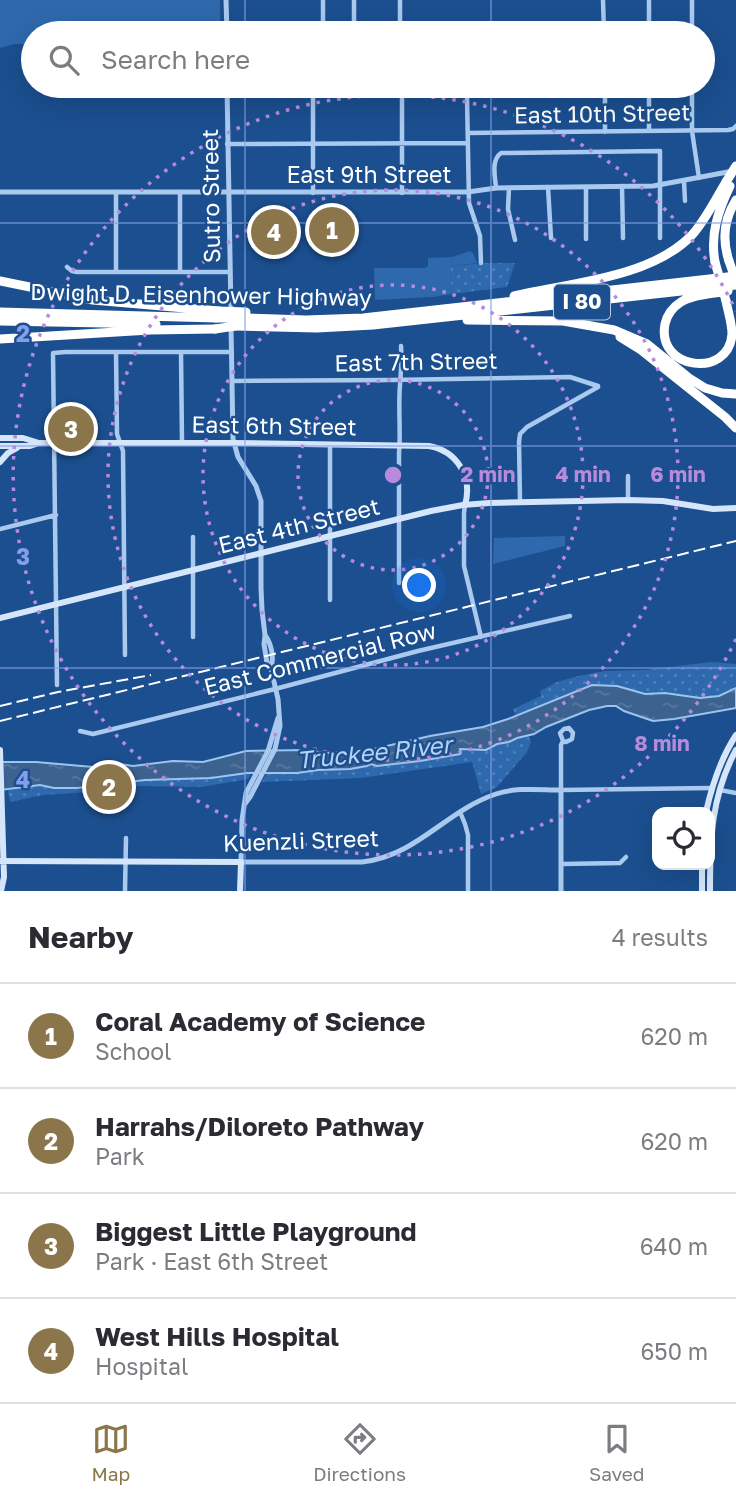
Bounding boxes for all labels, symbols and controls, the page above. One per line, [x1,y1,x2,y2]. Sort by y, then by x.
search box [21,21,715,98]
icon: search [45,41,83,79]
text: Search here [101,44,250,75]
street label: East 10th Street [513,97,690,129]
street label: Sutro Street [195,129,225,263]
street label: East 9th Street [286,160,452,188]
pin: 1 [309,204,355,256]
pin: 4 [251,206,297,258]
street label: Dwight D. Eisenhower Highway [30,277,372,311]
road number: I 80 [554,284,610,320]
text: 2 [16,319,30,347]
street label: East 7th Street [334,346,498,376]
pin: 3 [48,403,94,455]
street label: East 6th Street [191,410,357,440]
text: 2 min [461,461,515,487]
text: 4 min [555,461,611,487]
text: 6 min [650,461,706,487]
centre of rings [381,463,405,487]
street label: East 4th Street [215,491,382,559]
text: 3 [16,542,30,570]
your location [402,568,436,602]
street label: East Commercial Row [201,616,439,700]
water label: Truckee River [295,729,456,774]
text: 8 min [634,730,690,756]
pin: 2 [86,761,132,813]
text: 4 [16,765,30,793]
map controls [652,807,715,870]
button: locate [652,807,715,870]
street label: Kuenzli Street [223,823,379,857]
text: Nearby [28,919,133,955]
text: 4 results [612,923,708,951]
text: Coral Academy of Science [95,1006,425,1037]
text: 1 [45,1022,57,1050]
text: 620 m [640,1022,708,1050]
text: School [95,1037,171,1065]
text: Harrahs/Diloreto Pathway [95,1111,424,1142]
text: 2 [44,1127,58,1155]
text: 620 m [640,1127,708,1155]
text: Park [95,1142,145,1170]
text: Biggest Little Playground [95,1216,416,1247]
text: 3 [44,1232,58,1260]
text: 640 m [640,1232,708,1260]
text: Park · East 6th Street [95,1247,328,1275]
text: West Hills Hospital [95,1321,339,1352]
text: 4 [44,1337,58,1365]
text: 650 m [640,1337,708,1365]
text: Hospital [95,1352,188,1380]
tab: Map [91,1420,130,1485]
tab: Directions [313,1420,406,1485]
tab: Saved [589,1420,645,1485]

